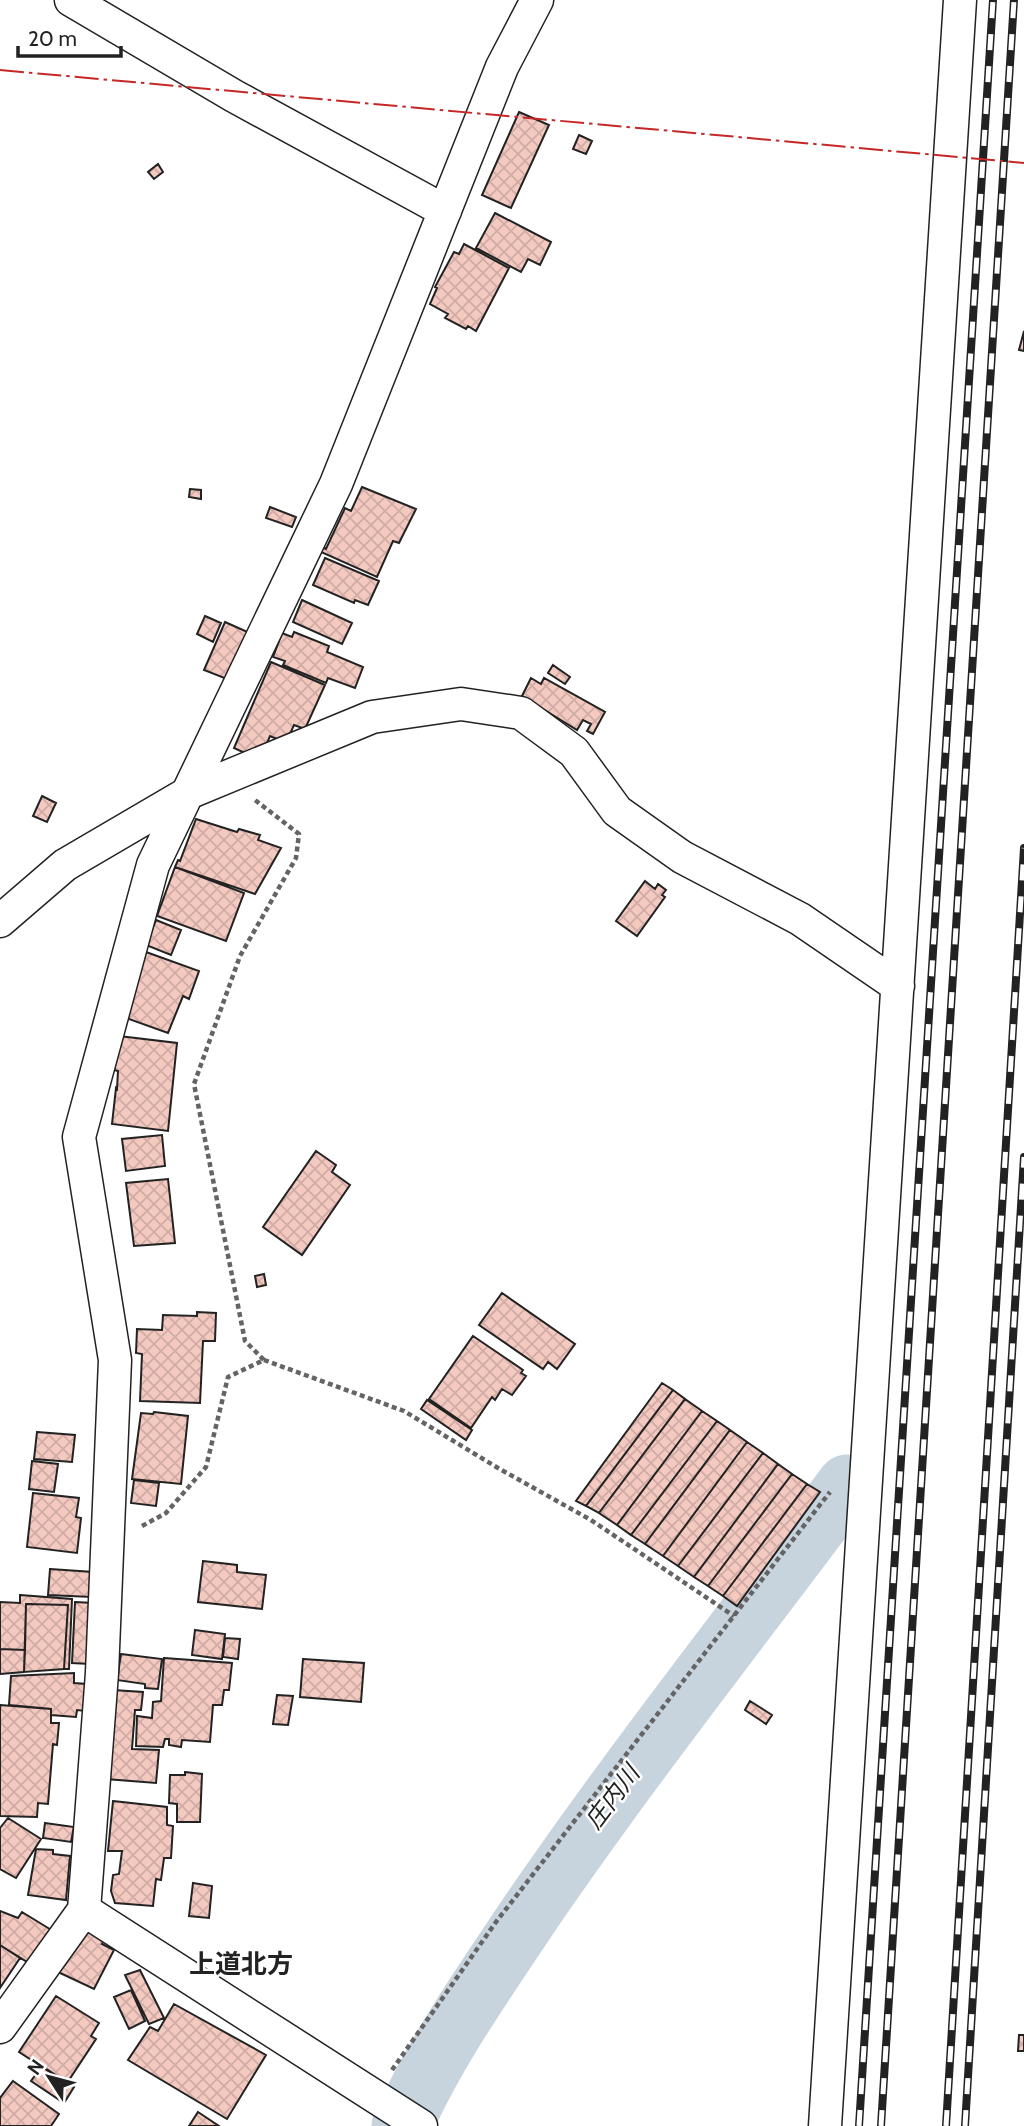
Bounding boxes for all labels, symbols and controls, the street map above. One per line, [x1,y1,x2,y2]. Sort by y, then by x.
scale bar [18,14,121,58]
text: 20 m [28,26,77,51]
water label: 庄内川 [579,1757,647,1834]
district label: 上道北方 [189,1948,293,1980]
north arrow [14,2042,84,2112]
text: N [22,2055,49,2079]

